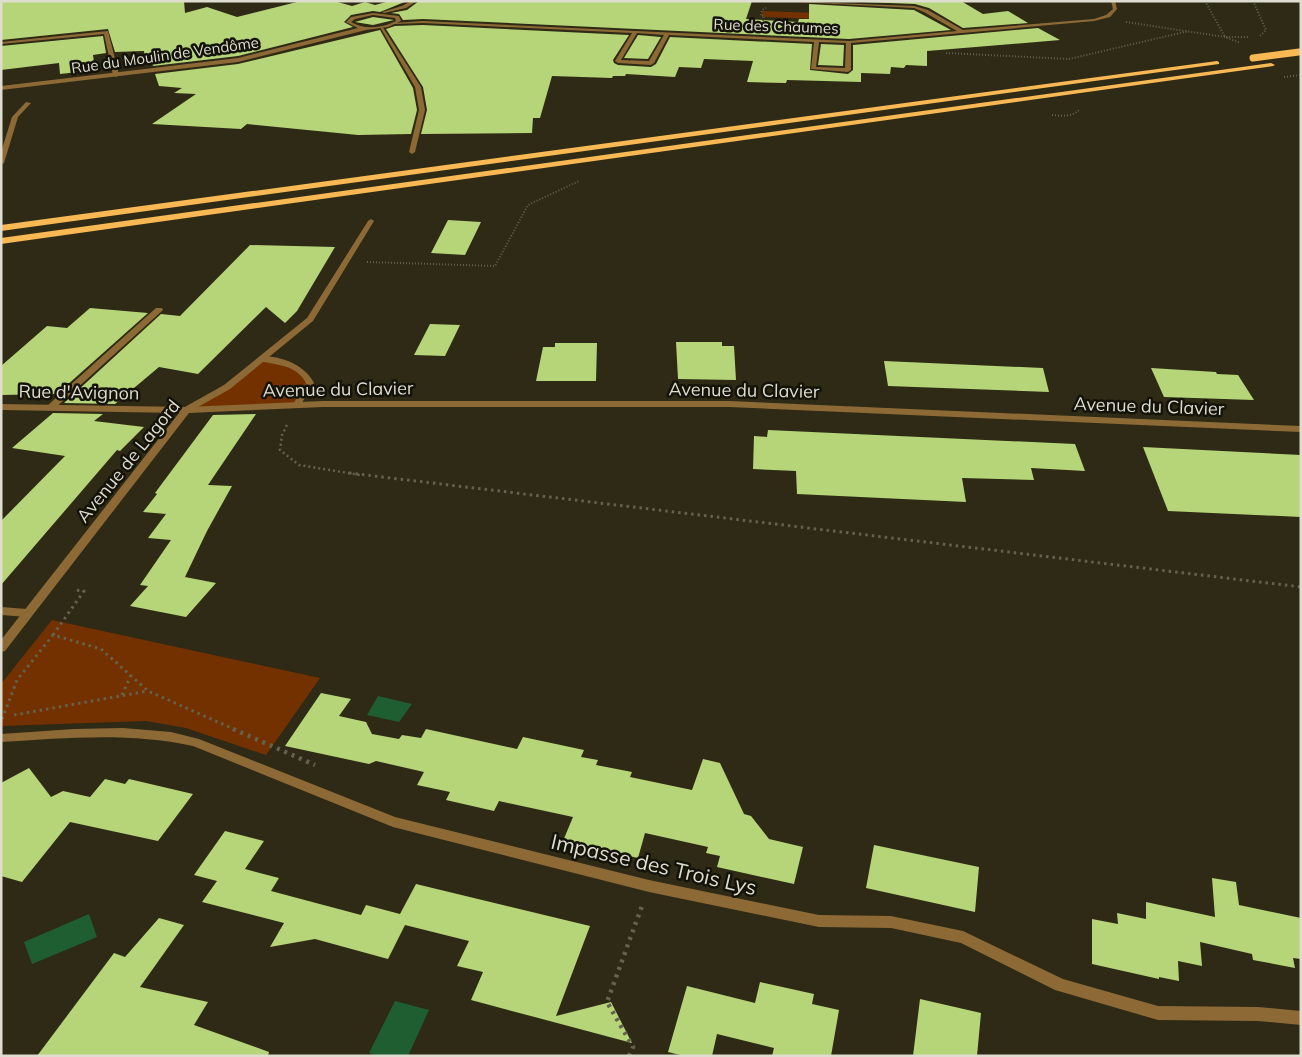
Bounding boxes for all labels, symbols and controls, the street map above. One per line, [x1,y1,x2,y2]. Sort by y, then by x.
street label: Rue des Chaumes [713,14,839,38]
street label: Rue du Moulin de Vendôme [70,32,260,78]
street label: Avenue du Clavier [262,376,414,402]
street label: Avenue du Clavier [668,377,820,403]
street label: Rue d'Avignon [18,379,140,405]
street label: Avenue du Clavier [1073,392,1225,420]
street label: Avenue de Lagord [71,395,185,527]
street label: Impasse des Trois Lys [549,828,759,900]

